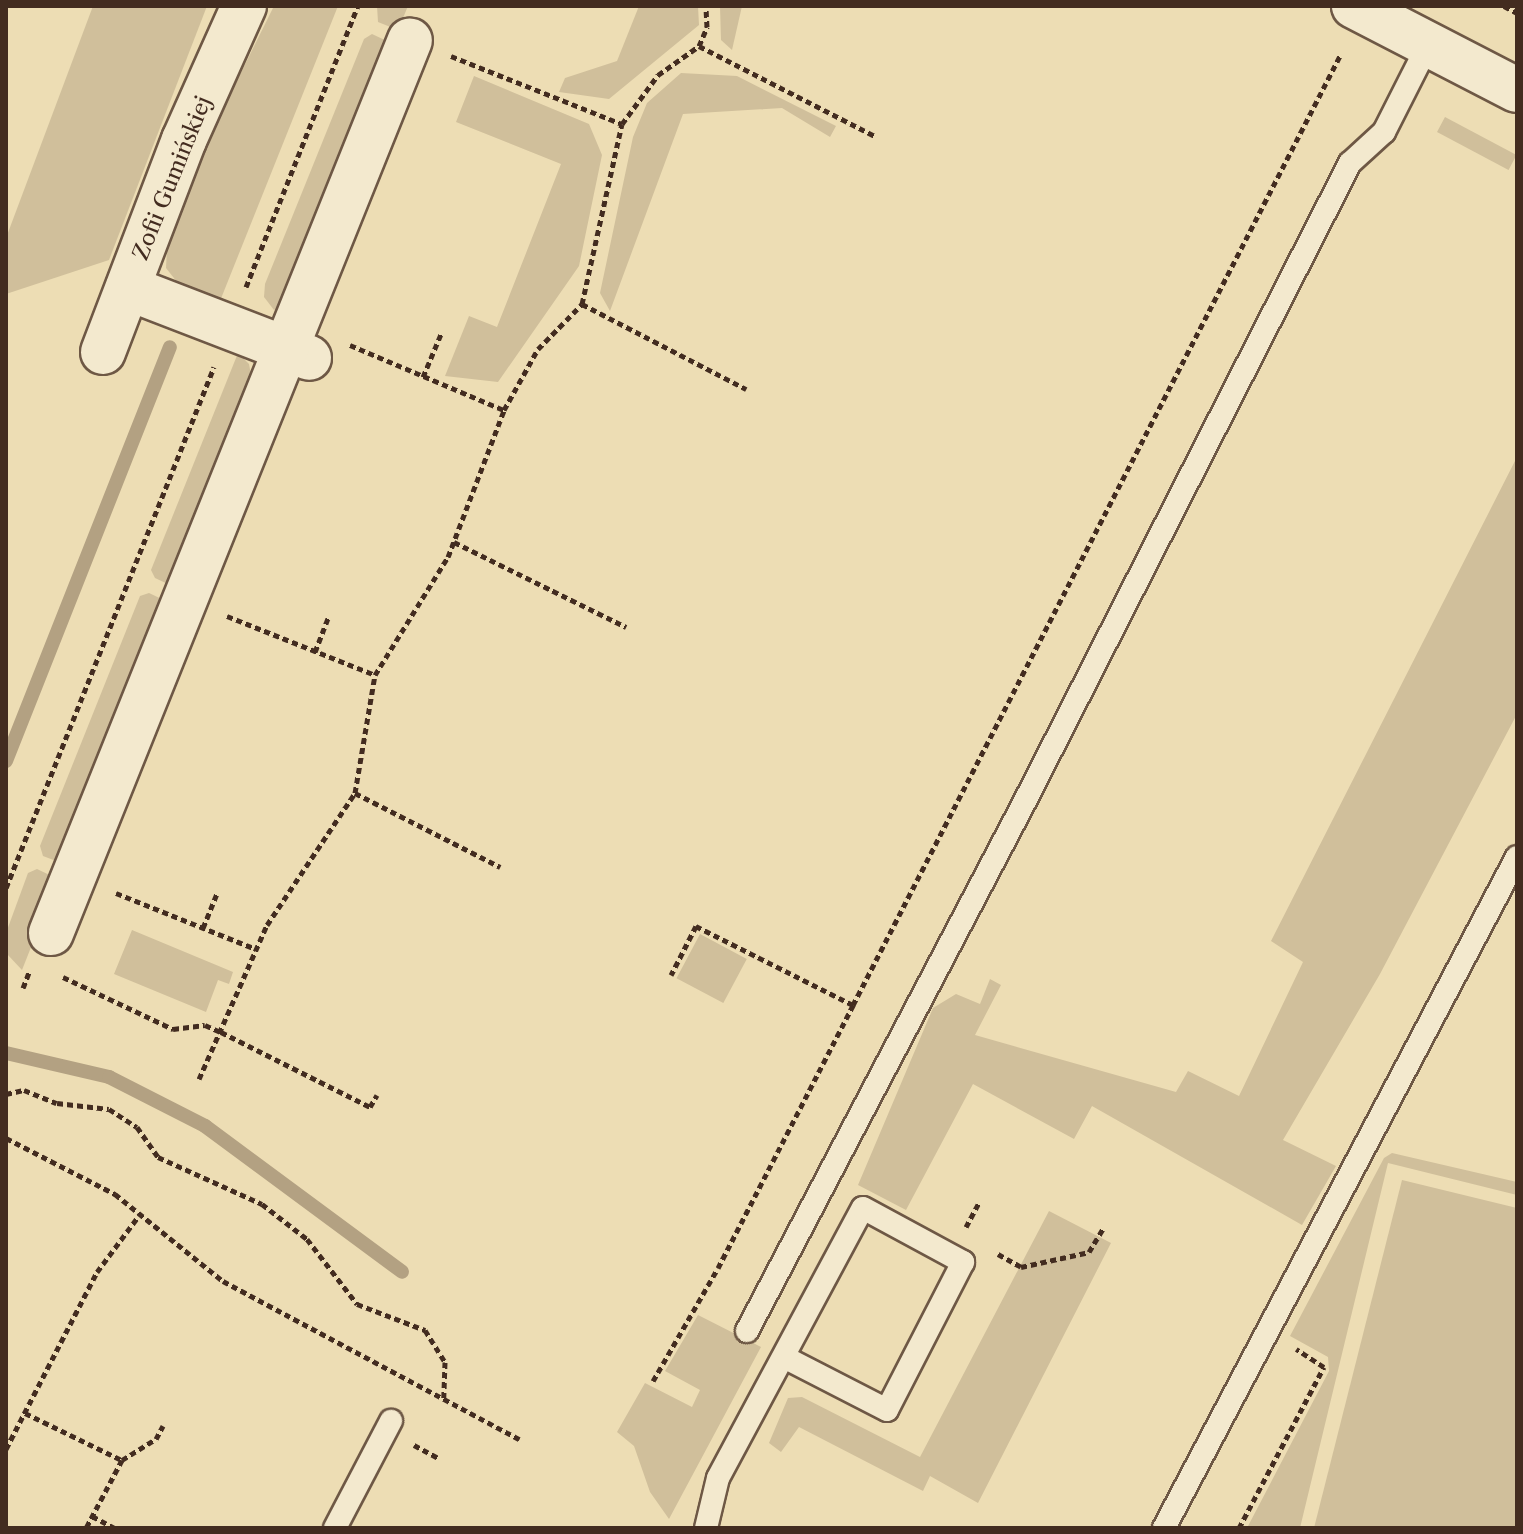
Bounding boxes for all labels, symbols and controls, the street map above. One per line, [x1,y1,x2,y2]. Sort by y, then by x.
street label: Zofii Gumińskiej [127,92,217,264]

